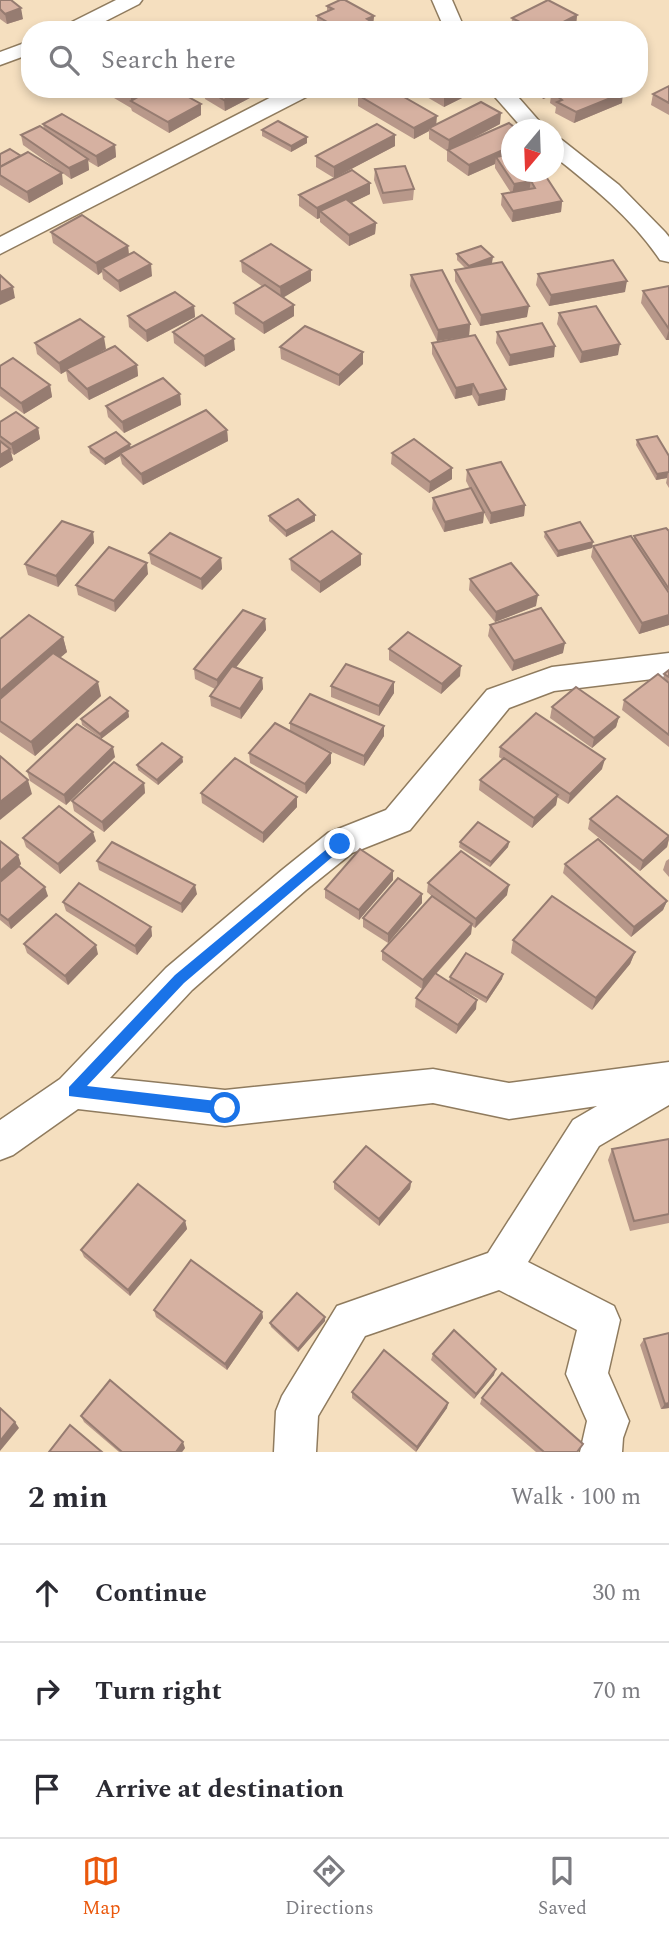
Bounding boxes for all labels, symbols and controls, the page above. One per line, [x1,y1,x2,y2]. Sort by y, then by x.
search box [21,21,648,98]
text: Search here [101,40,236,80]
icon: search [45,41,83,79]
north arrow [501,119,564,182]
route end [324,828,355,859]
route start [209,1092,240,1123]
text: 2 min [28,1475,108,1521]
text: Walk · 100 m [511,1480,641,1515]
text: Continue [95,1573,207,1613]
icon: ahead [28,1574,66,1612]
text: 30 m [592,1576,641,1611]
text: Turn right [95,1671,222,1711]
icon: right [28,1672,66,1710]
text: 70 m [592,1674,641,1709]
text: Arrive at destination [95,1769,344,1809]
icon: arrive [28,1770,66,1808]
tab: Map [82,1852,121,1923]
tab: Directions [285,1852,374,1923]
tab: Saved [538,1852,587,1923]

